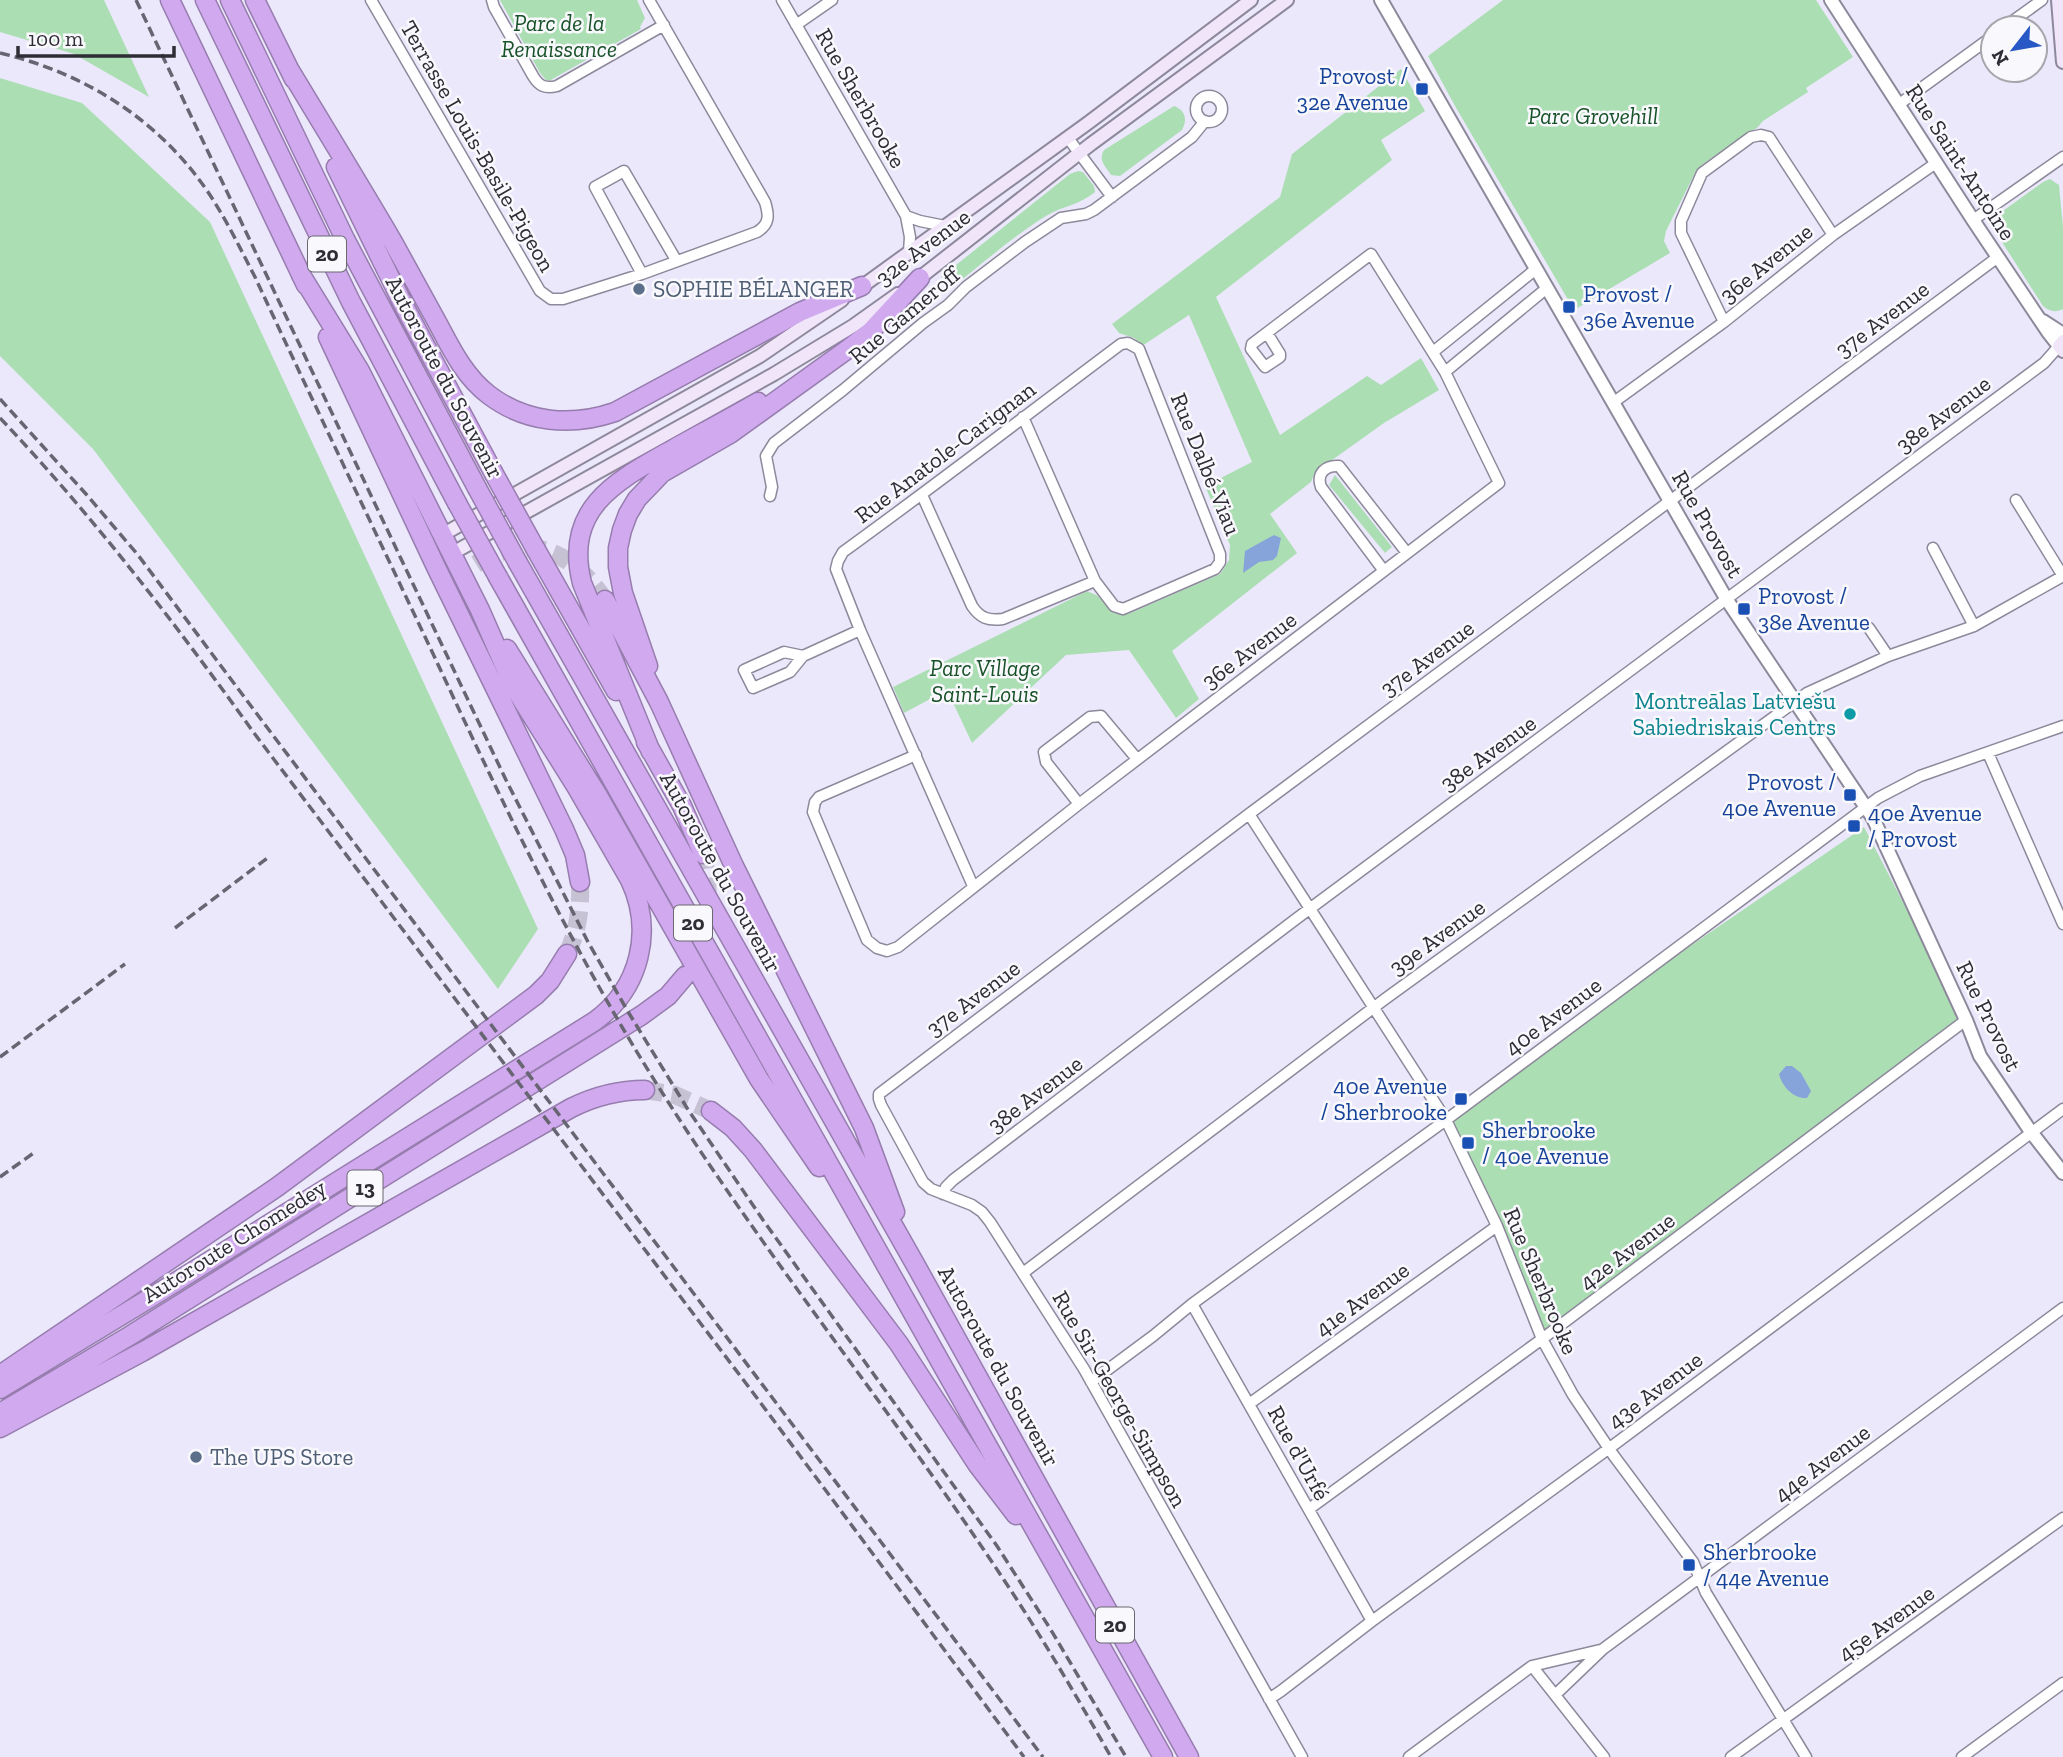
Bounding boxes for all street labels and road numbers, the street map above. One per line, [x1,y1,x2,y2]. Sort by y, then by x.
street label: Terrasse Louis-Basile-Pigeon [395,15,561,277]
street label: Rue Sherbrooke [810,23,912,173]
street label: Rue Saint-Antoine [1900,79,2022,245]
street label: 32e Avenue [870,202,976,292]
street label: 36e Avenue [1714,217,1818,309]
road number: 20 [308,236,346,272]
street label: Rue Gameroff [843,259,967,370]
street label: Autoroute du Souvenir [380,271,510,483]
street label: 37e Avenue [1830,275,1934,363]
street label: 38e Avenue [1890,369,1996,459]
street label: Rue Anatole-Carignan [849,375,1041,529]
street label: Rue Dalbé-Viau [1165,389,1247,539]
street label: Rue Provost [1666,465,1750,583]
street label: 36e Avenue [1196,605,1302,695]
street label: 37e Avenue [1375,614,1479,702]
street label: 38e Avenue [1435,709,1541,797]
street label: Autoroute du Souvenir [654,767,788,977]
street label: 39e Avenue [1384,893,1490,981]
road number: 20 [674,906,712,940]
street label: 37e Avenue [921,954,1025,1042]
street label: Rue Provost [1950,956,2028,1076]
street label: 40e Avenue [1499,971,1607,1061]
street label: 38e Avenue [982,1049,1088,1139]
road number: 13 [348,1170,382,1206]
street label: Autoroute Chomedey [137,1173,331,1309]
street label: Rue Sherbrooke [1498,1203,1584,1359]
street label: 42e Avenue [1574,1206,1680,1296]
street label: 41e Avenue [1309,1256,1415,1342]
street label: Autoroute du Souvenir [932,1261,1066,1471]
street label: Rue Sir-George-Simpson [1047,1286,1193,1512]
street label: 43e Avenue [1602,1345,1708,1435]
street label: Rue d'Urfé [1262,1401,1336,1505]
street label: 44e Avenue [1768,1418,1876,1508]
street label: 45e Avenue [1832,1579,1940,1667]
road number: 20 [1096,1608,1134,1642]

